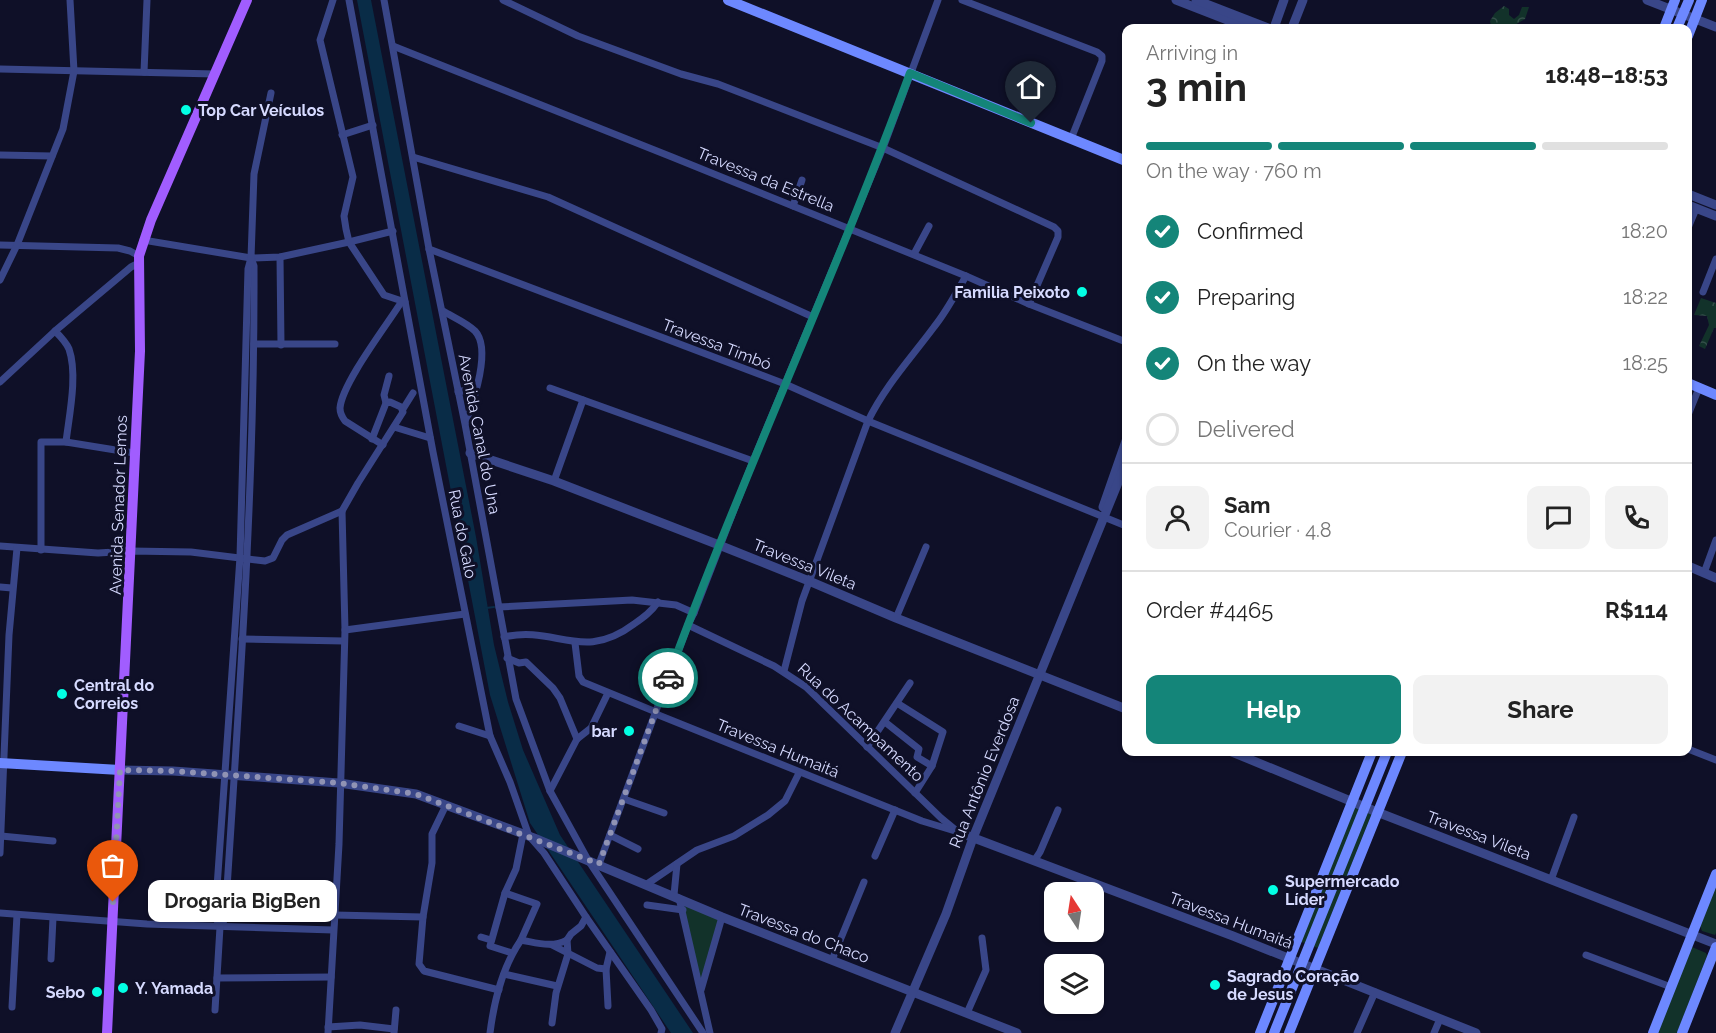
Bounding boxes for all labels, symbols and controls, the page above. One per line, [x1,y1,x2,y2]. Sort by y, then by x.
text: Arriving in [1146,41,1238,65]
pin [1005,61,1056,123]
text: 18:48–18:53 [1545,62,1668,88]
text: 3 min [1146,64,1247,110]
icon: home [1014,70,1047,103]
place label: Top Car Veículos [198,101,324,120]
marker: Top Car Veículos [179,103,193,117]
street label: Travessa da Estrella [695,143,837,216]
text: On the way · 760 m [1146,159,1322,183]
icon: check [1146,215,1179,248]
text: Confirmed [1197,218,1304,244]
text: 18:20 [1621,219,1668,243]
icon: check [1146,281,1179,314]
place label: Familia Peixoto [954,283,1070,302]
text: Preparing [1197,284,1295,310]
marker: Familia Peixoto [1075,285,1089,299]
text: 18:22 [1623,285,1668,309]
street label: Travessa Timbó [660,315,774,374]
icon: check [1146,347,1179,380]
text: On the way [1197,350,1311,376]
text: 18:25 [1623,351,1668,375]
street label: Avenida Canal do Una [455,352,504,516]
street label: Avenida Senador Lemos [106,415,131,595]
text: Delivered [1197,416,1295,442]
button: person [1146,486,1209,549]
button: chat [1527,486,1590,549]
button: phone [1605,486,1668,549]
street label: Rua do Galo [445,488,480,580]
text: Sam [1224,492,1271,518]
text: Courier · 4.8 [1224,518,1332,542]
street label: Travessa Vileta [750,535,859,594]
text: Order #4465 [1146,597,1273,623]
text: R$114 [1605,597,1668,623]
courier [638,648,698,708]
street label: Rua do Acampamento [794,659,928,786]
icon: car [652,662,685,695]
button: Help [1146,675,1401,744]
button: Share [1413,675,1668,744]
place label: Central do Correios [74,676,154,713]
marker: Central do Correios [55,687,69,701]
street label: Rua Antônio Everdosa [945,694,1024,851]
street label: Travessa Humaitá [714,715,842,782]
place label: bar [591,722,617,741]
marker: bar [622,724,636,738]
street label: Travessa Vileta [1424,807,1533,864]
pin [87,840,138,902]
icon: bag [96,849,129,882]
place label: Supermercado Líder [1285,872,1400,909]
callout: Drogaria BigBen [149,881,338,923]
north arrow [1044,882,1104,942]
map controls [1044,882,1104,1014]
marker: Supermercado Líder [1266,883,1280,897]
street label: Travessa Humaitá [1166,888,1295,953]
text: Drogaria BigBen [164,889,321,913]
street label: Travessa do Chaco [736,900,872,967]
button: layers [1044,954,1104,1014]
place label: Sagrado Coração de Jesus [1227,967,1359,1004]
marker: Sagrado Coração de Jesus [1208,978,1222,992]
place label: Y. Yamada [135,979,213,998]
marker: Y. Yamada [116,981,130,995]
place label: Sebo [46,983,85,1002]
marker: Sebo [90,985,104,999]

